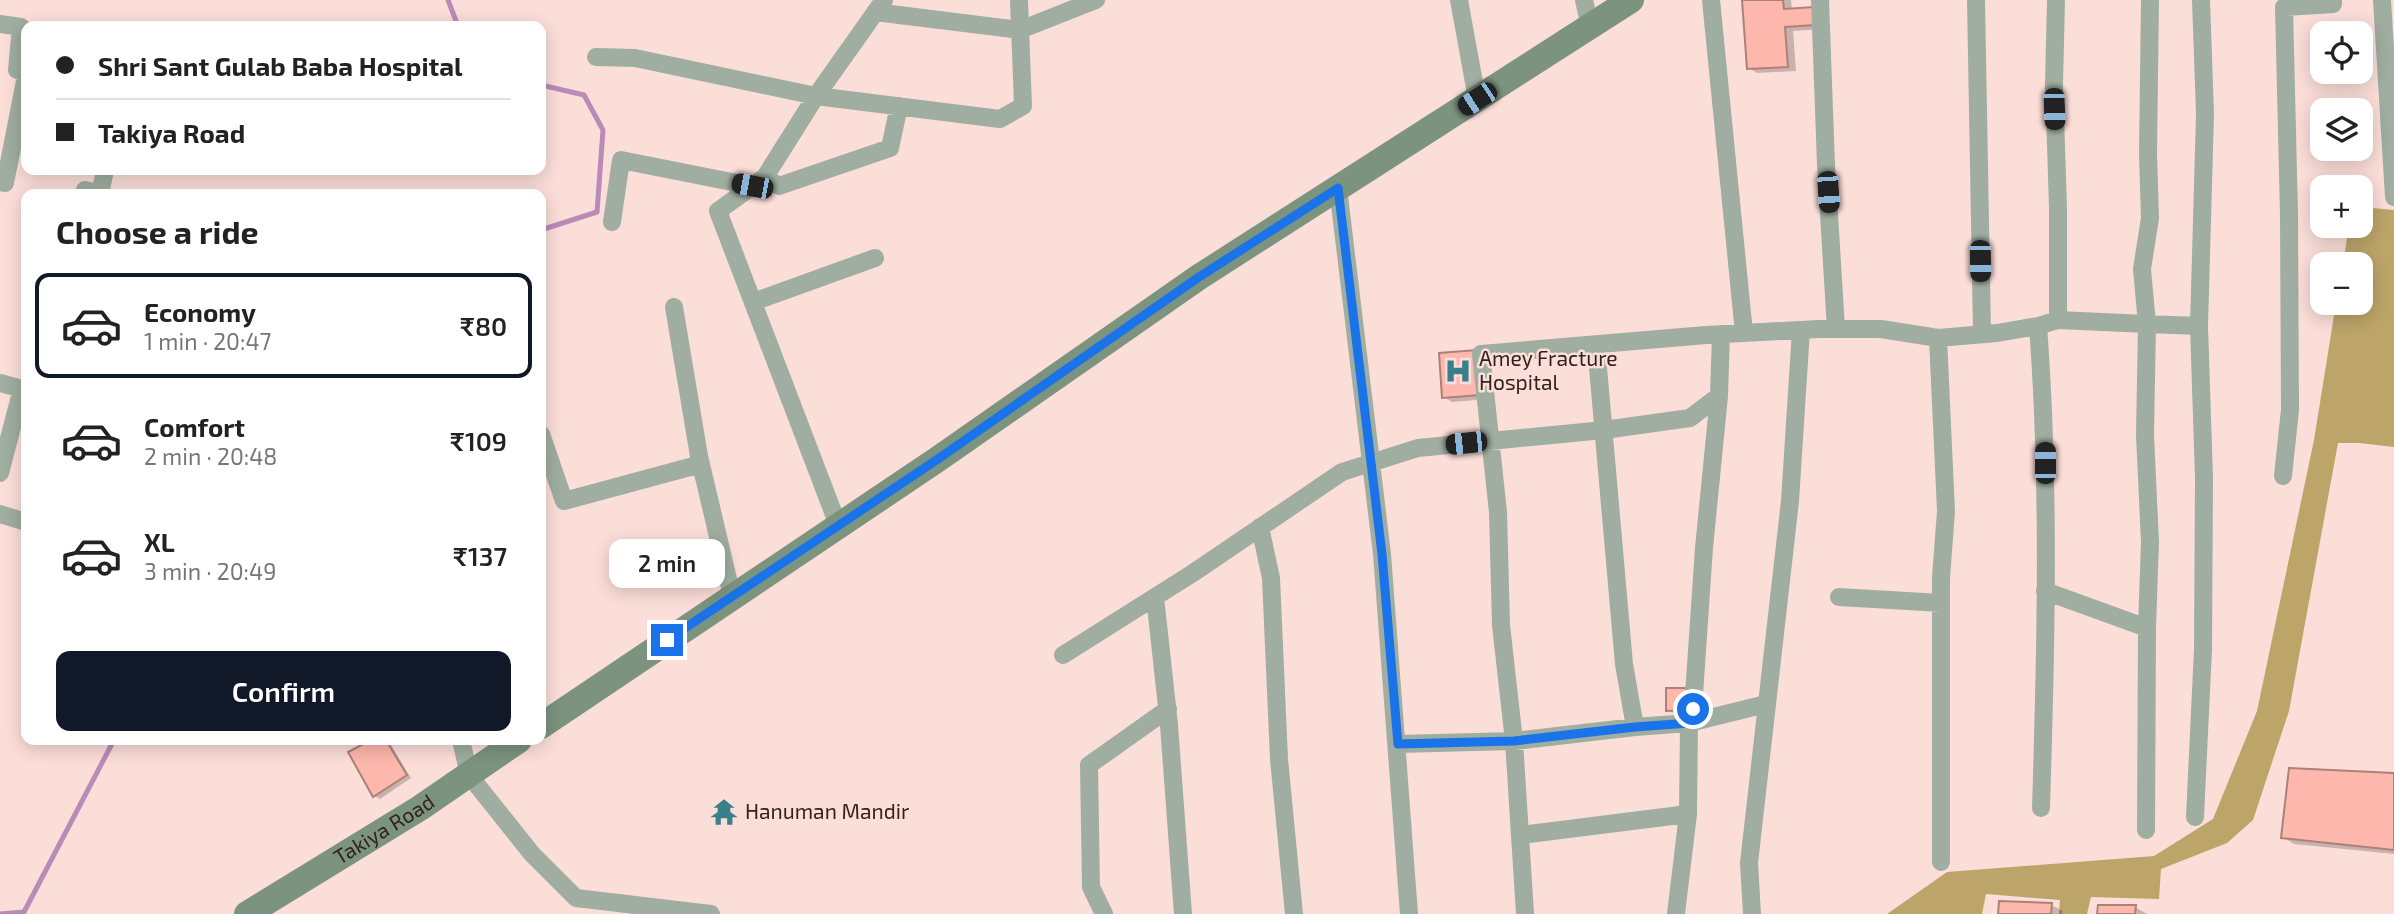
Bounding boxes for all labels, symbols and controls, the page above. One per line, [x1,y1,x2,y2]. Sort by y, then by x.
map controls [2310,21,2373,315]
button: locate [2310,21,2373,84]
text: Shri Sant Gulab Baba Hospital [98,50,463,81]
car [1454,79,1501,119]
car [2043,88,2066,130]
button: layers [2310,98,2373,161]
text: Takiya Road [98,117,245,148]
car [1817,170,1840,214]
car [730,172,775,200]
button: + [2310,175,2373,238]
text: Choose a ride [56,212,259,250]
car [1970,240,1991,282]
button: − [2310,252,2373,315]
icon: car [60,294,123,357]
text: Economy [144,296,256,327]
text: ₹80 [460,310,507,341]
text: 1 min · 20:47 [144,327,271,355]
place label: Amey Fracture Hospital [1479,345,1618,394]
hospital icon: Amey Fracture Hospital [1443,356,1473,386]
icon: car [60,409,123,472]
text: Comfort [144,411,245,442]
text: ₹109 [450,425,507,456]
car [1445,430,1488,456]
text: 2 min · 20:48 [144,442,277,470]
car [2035,442,2056,484]
icon: car [60,524,123,587]
text: XL [144,526,175,557]
callout: 2 min [609,538,725,588]
text: ₹137 [453,540,507,571]
text: 2 min [638,549,696,577]
text: 3 min · 20:49 [144,557,276,585]
route end [651,624,683,656]
button: Confirm [56,651,511,731]
route start [1677,693,1709,725]
street label: Takiya Road [329,788,438,869]
temple icon: Hanuman Mandir [709,797,739,827]
place label: Hanuman Mandir [745,798,910,823]

